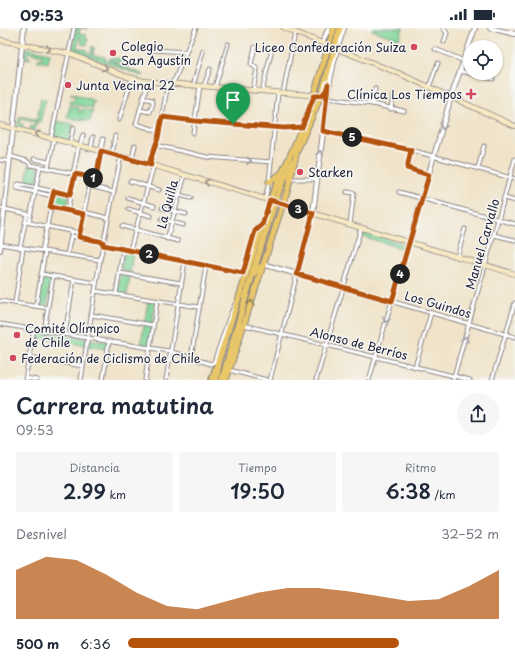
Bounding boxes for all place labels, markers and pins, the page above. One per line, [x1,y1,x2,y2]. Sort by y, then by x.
place label: Colegio San Agustín [121,37,191,69]
place label: Liceo Confederación Suiza [255,38,406,56]
marker: Liceo Confederación Suiza [409,42,419,52]
marker: Colegio San Agustín [108,48,118,58]
place label: Junta Vecinal 22 [76,76,175,94]
marker: Junta Vecinal 22 [63,80,73,90]
pin [216,83,250,124]
place label: Clínica Los Tiempos [347,85,463,103]
marker: Clínica Los Tiempos [465,88,477,100]
pin: 5 [342,127,362,147]
place label: Starken [308,163,353,181]
marker: Starken [295,167,305,177]
pin: 1 [83,168,103,188]
pin: 3 [288,199,308,219]
pin: 2 [139,244,159,264]
pin: 4 [390,264,410,284]
place label: Comité Olímpico de Chile [25,319,120,351]
marker: Comité Olímpico de Chile [12,330,22,340]
place label: Federación de Ciclismo de Chile [21,349,201,367]
marker: Federación de Ciclismo de Chile [8,353,18,363]

